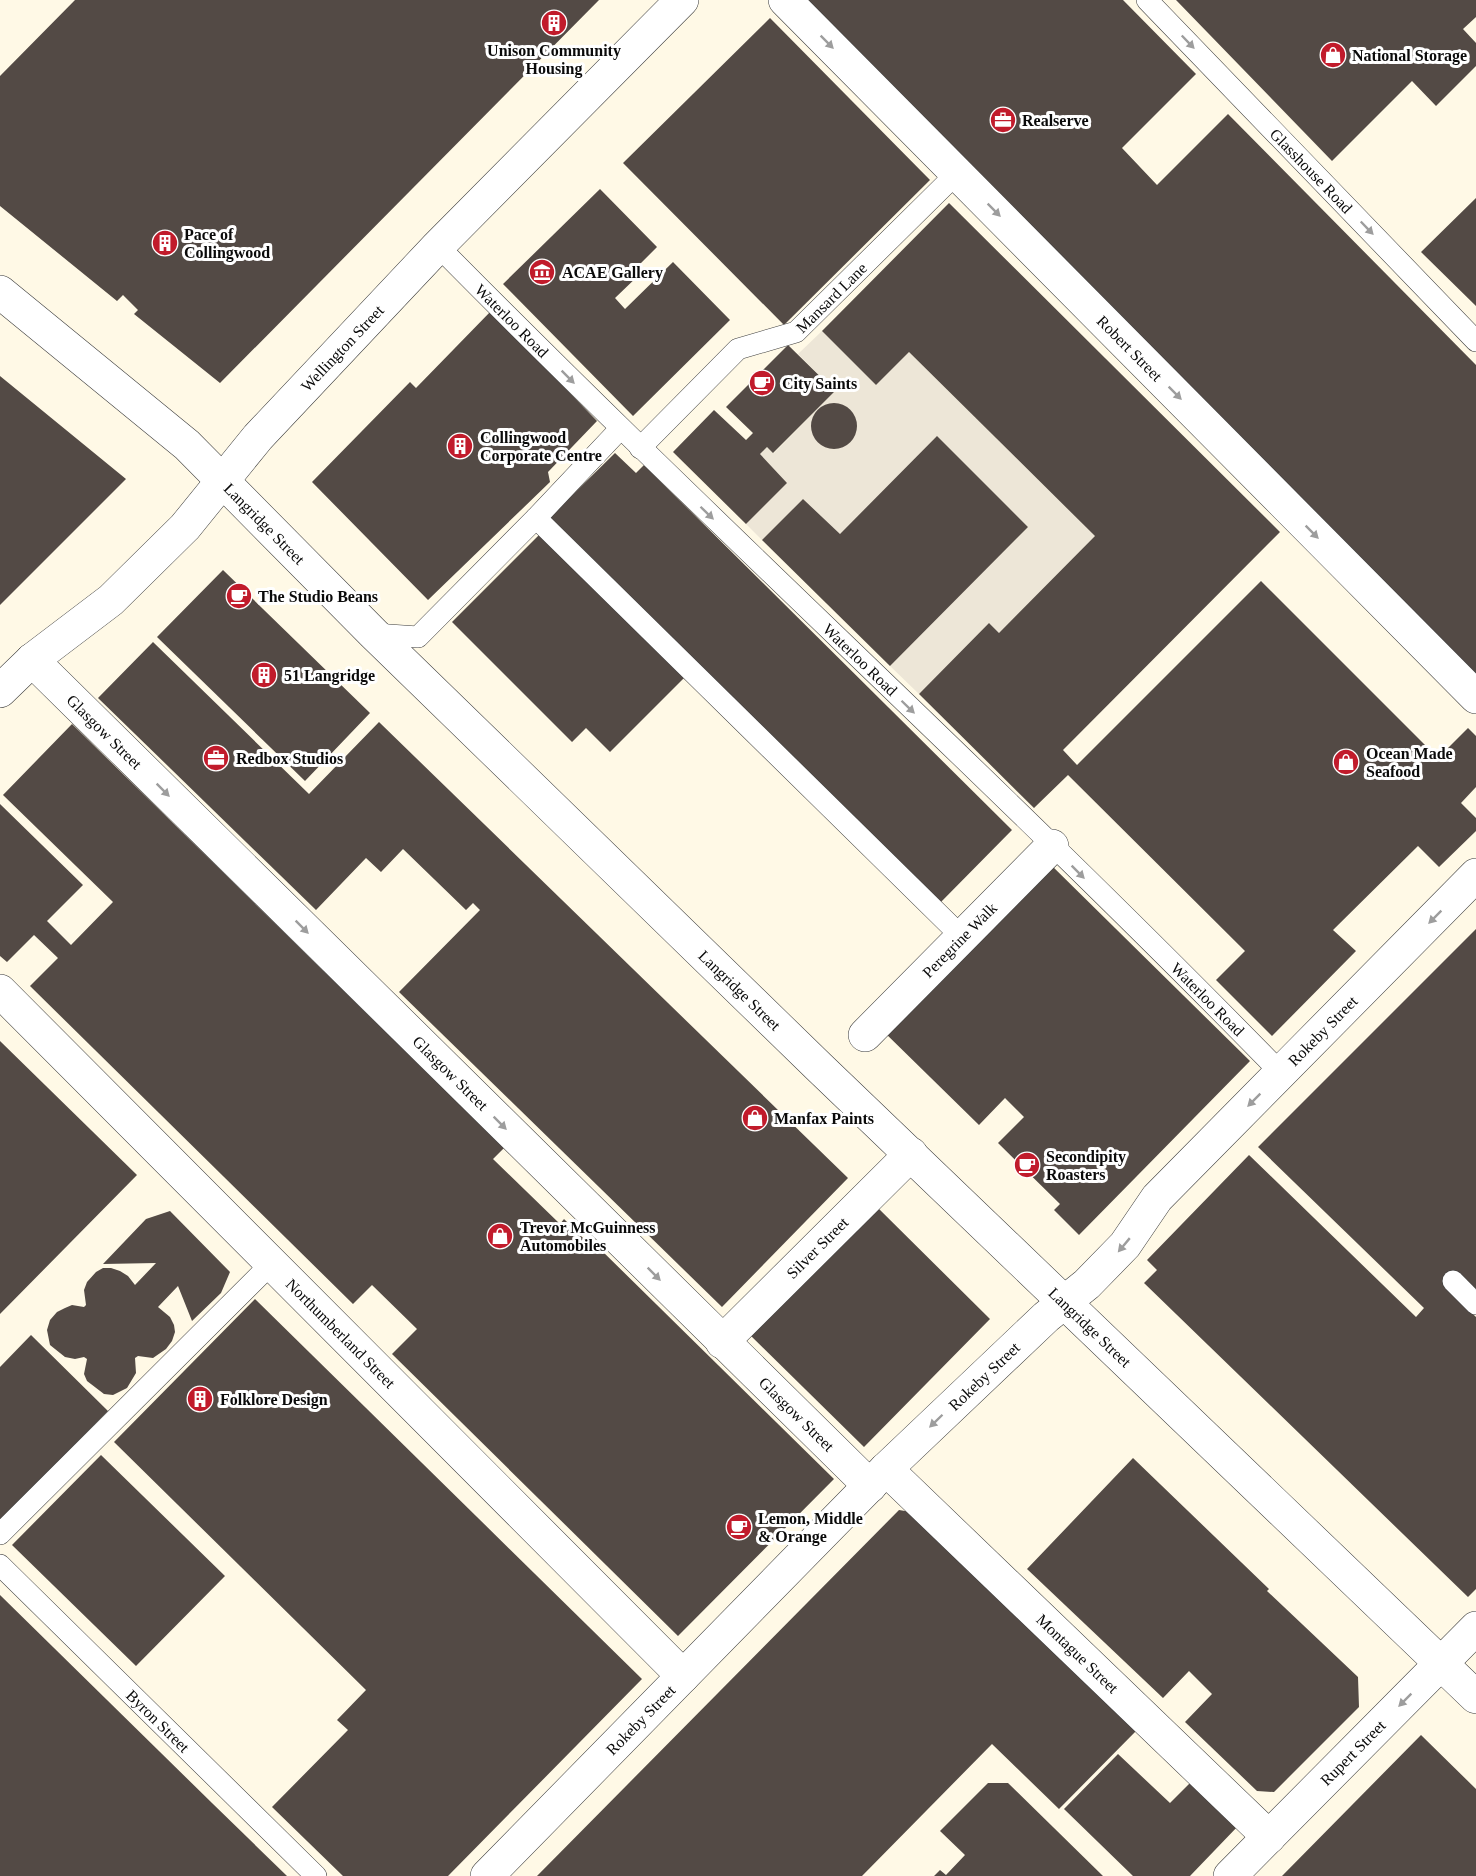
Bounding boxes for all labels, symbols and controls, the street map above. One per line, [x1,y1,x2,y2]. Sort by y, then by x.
building icon: Unison Community Housing [539,8,569,38]
one-way arrow [819,34,833,48]
one-way arrow [1180,35,1194,49]
shop icon: National Storage [1318,40,1348,70]
place label: Unison Community Housing [487,42,621,78]
place label: National Storage [1352,47,1467,65]
office icon: Realserve [988,105,1018,135]
place label: Realserve [1022,112,1089,129]
street label: Glasshouse Road [1267,125,1356,216]
one-way arrow [986,202,1000,216]
one-way arrow [1359,221,1373,235]
place label: Pace of Collingwood [184,226,270,262]
building icon: Pace of Collingwood [150,228,180,258]
museum icon: ACAE Gallery [527,257,557,287]
street label: Mansard Lane [792,259,870,336]
place label: ACAE Gallery [562,264,663,282]
street label: Waterloo Road [472,280,552,360]
street label: Wellington Street [297,301,387,395]
street label: Robert Street [1094,312,1166,385]
cafe icon: City Saints [747,368,777,398]
one-way arrow [560,369,574,383]
place label: City Saints [782,375,857,393]
one-way arrow [1168,386,1182,400]
place label: Collingwood Corporate Centre [480,429,602,465]
building icon: Collingwood Corporate Centre [445,431,475,461]
street label: Langridge Street [221,479,309,568]
one-way arrow [699,506,714,519]
one-way arrow [1305,524,1319,538]
cafe icon: The Studio Beans [224,581,254,611]
place label: The Studio Beans [258,588,378,605]
street label: Waterloo Road [820,620,901,699]
building icon: 51 Langridge [249,660,279,690]
place label: 51 Langridge [284,667,375,685]
street label: Glasgow Street [64,691,146,773]
one-way arrow [901,699,915,713]
office icon: Redbox Studios [201,743,231,773]
place label: Ocean Made Seafood [1366,745,1453,780]
shop icon: Ocean Made Seafood [1331,747,1361,777]
place label: Redbox Studios [236,750,343,767]
one-way arrow [155,783,170,797]
one-way arrow [1071,864,1085,878]
street label: Peregrine Walk [919,899,1000,981]
one-way arrow [1428,909,1442,924]
one-way arrow [294,919,308,933]
street label: Langridge Street [696,947,785,1034]
street label: Waterloo Road [1168,959,1248,1039]
street label: Rokeby Street [1284,992,1361,1069]
street label: Glasgow Street [410,1032,492,1114]
one-way arrow [1247,1093,1261,1107]
shop icon: Manfax Paints [740,1103,770,1133]
place label: Manfax Paints [774,1110,874,1127]
one-way arrow [493,1115,507,1129]
place label: Secondipity Roasters [1046,1148,1126,1183]
cafe icon: Secondipity Roasters [1012,1150,1042,1180]
street label: Silver Street [783,1213,852,1282]
place label: Trevor McGuinness Automobiles [520,1219,656,1254]
shop icon: Trevor McGuinness Automobiles [485,1221,515,1251]
one-way arrow [1118,1237,1131,1252]
one-way arrow [647,1267,661,1281]
street label: Northumberland Street [283,1275,399,1392]
street label: Langridge Street [1046,1284,1135,1371]
street label: Rokeby Street [945,1338,1023,1414]
street label: Glasgow Street [756,1373,838,1455]
building icon: Folklore Design [185,1384,215,1414]
place label: Folklore Design [220,1391,328,1409]
one-way arrow [929,1414,944,1428]
place label: Lemon, Middle & Orange [758,1510,863,1546]
cafe icon: Lemon, Middle & Orange [724,1512,754,1542]
street label: Montague Street [1034,1610,1122,1697]
street label: Rokeby Street [602,1681,679,1758]
street label: Byron Street [123,1686,194,1756]
one-way arrow [1399,1692,1413,1706]
street label: Rupert Street [1317,1716,1389,1789]

